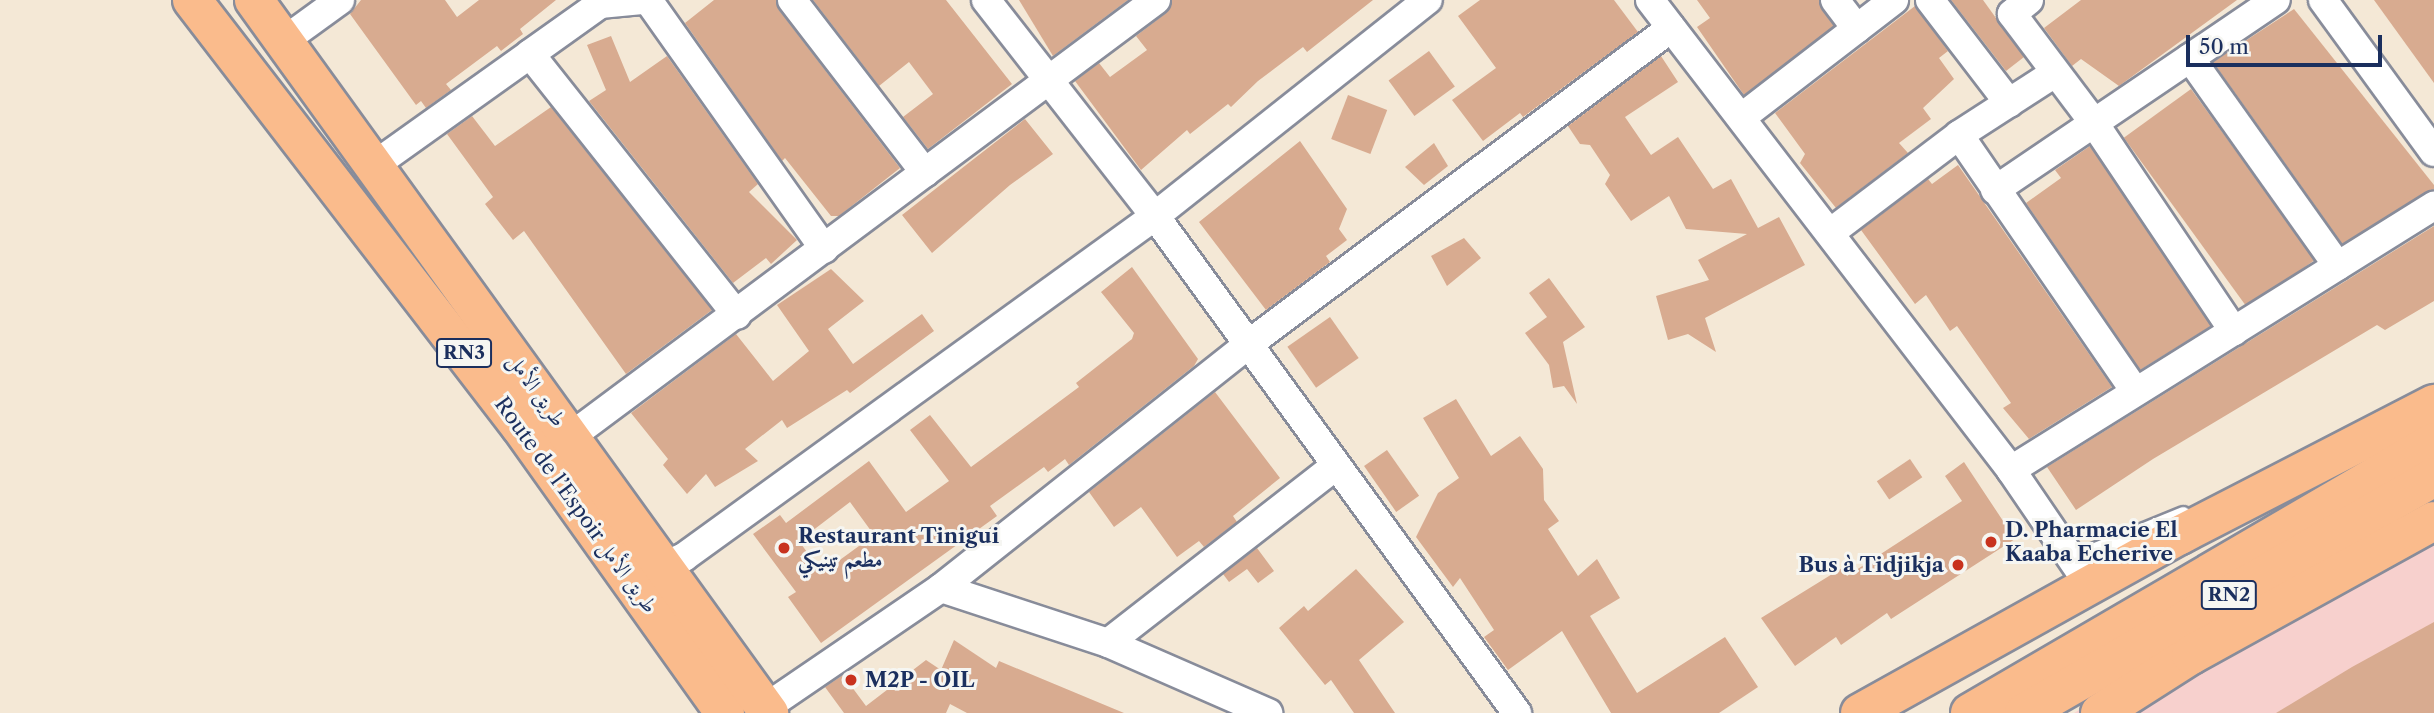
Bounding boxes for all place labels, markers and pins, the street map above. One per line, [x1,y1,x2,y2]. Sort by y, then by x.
place label: D. Pharmacie El Kaaba Echerive [2005,517,2178,567]
place label: Restaurant Tinigui مطعم تينيكي [798,523,1000,573]
marker: D. Pharmacie El Kaaba Echerive [1983,534,1999,550]
marker: Restaurant Tinigui مطعم تينيكي [776,540,792,556]
place label: Bus à Tidjikja [1798,552,1944,578]
marker: Bus à Tidjikja [1950,557,1966,573]
place label: M2P - OIL [865,667,975,693]
marker: M2P - OIL [843,672,859,688]

